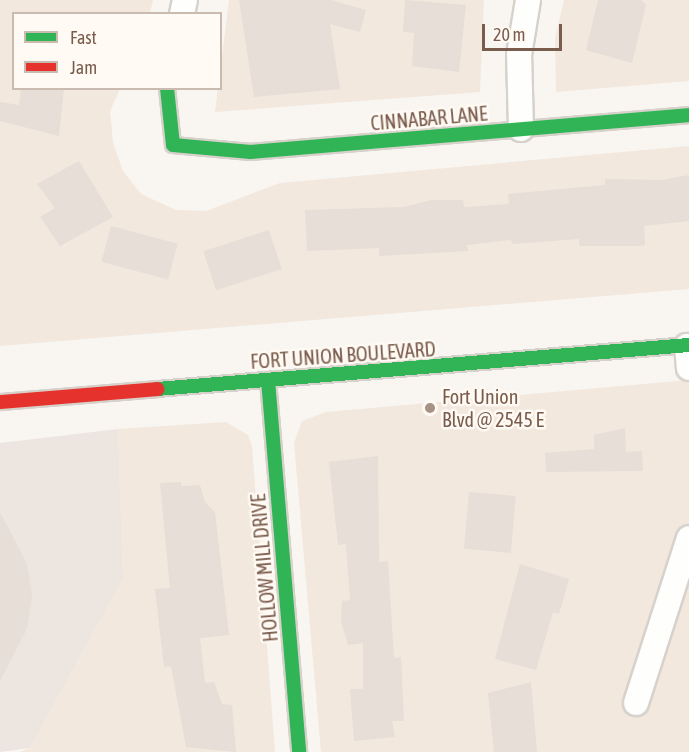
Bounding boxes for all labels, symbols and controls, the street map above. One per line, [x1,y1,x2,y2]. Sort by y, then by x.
legend [12,12,222,90]
scale bar [485,12,564,50]
text: 20 m [493,24,525,45]
text: Fast [70,27,97,48]
text: Jam [70,57,97,78]
street label: CINNABAR LANE [369,101,489,135]
street label: FORT UNION BOULEVARD [249,337,437,373]
place label: Fort Union Blvd @ 2545 E [442,384,544,431]
marker: Fort Union Blvd @ 2545 E [423,401,437,415]
street label: HOLLOW MILL DRIVE [246,493,282,643]

